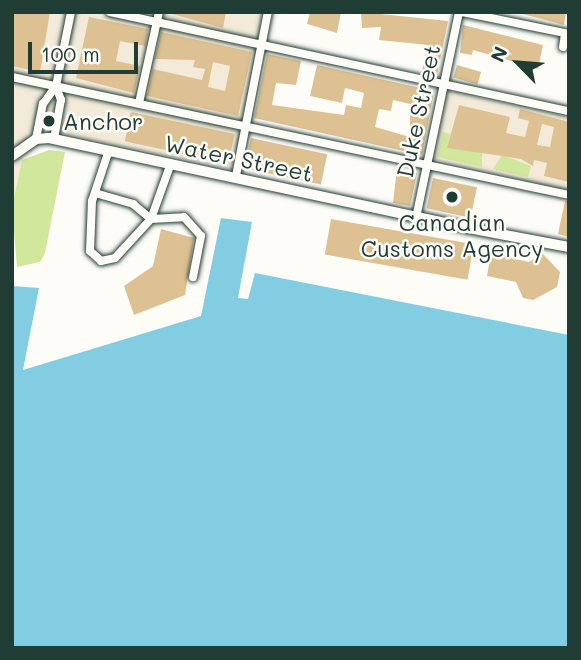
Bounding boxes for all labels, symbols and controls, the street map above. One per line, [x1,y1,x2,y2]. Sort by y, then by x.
scale bar [32,28,142,72]
north arrow [483,28,553,98]
text: 100 m [41,40,100,67]
street label: Duke Street [390,42,446,180]
text: N [484,42,513,66]
place label: Anchor [63,107,143,135]
marker: Anchor [41,113,57,129]
street label: Water Street [162,129,316,187]
marker: Canadian Customs Agency [444,189,460,205]
place label: Canadian Customs Agency [361,208,543,262]

